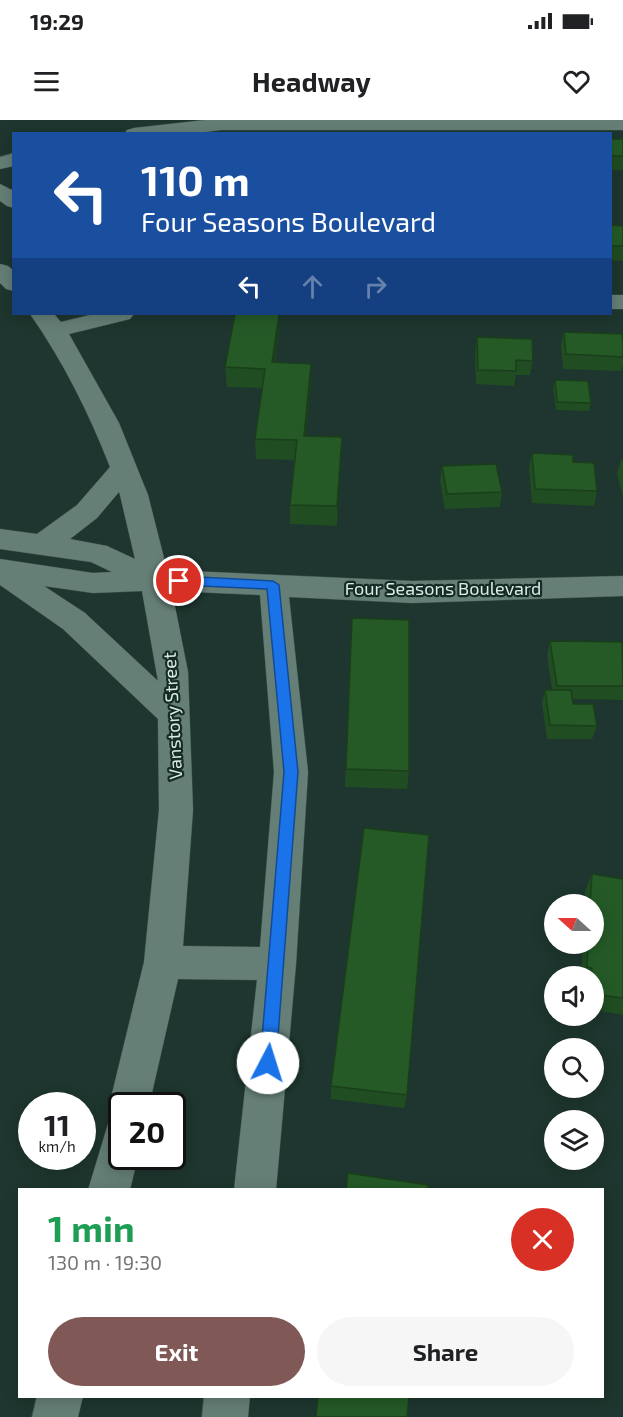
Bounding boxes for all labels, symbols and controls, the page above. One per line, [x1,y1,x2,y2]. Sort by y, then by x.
text: 19:29 [30,8,84,34]
icon: menu [30,65,63,98]
text: Headway [252,65,371,97]
icon: heart [560,65,593,98]
text: 110 m [141,154,250,204]
icon: left [42,156,120,234]
text: Four Seasons Boulevard [141,205,436,237]
icon: left [233,270,266,303]
icon: ahead [296,270,329,303]
icon: right [359,270,392,303]
pin [153,555,204,606]
icon: arrive [162,564,195,597]
street label: Four Seasons Boulevard [345,577,541,599]
street label: Vanstory Street [158,652,186,780]
north arrow [544,894,604,954]
map controls [544,894,604,1170]
button: sound [544,966,604,1026]
position arrow [236,1031,300,1095]
button: search [544,1038,604,1098]
speed limit sign: 20 [108,1092,186,1170]
text: 11 [44,1106,70,1142]
button: layers [544,1110,604,1170]
text: km/h [38,1137,76,1155]
text: 1 min [48,1206,135,1249]
button: close [511,1208,574,1271]
text: 130 m · 19:30 [48,1250,162,1274]
button: Exit [48,1317,305,1386]
button: Share [317,1317,574,1386]

